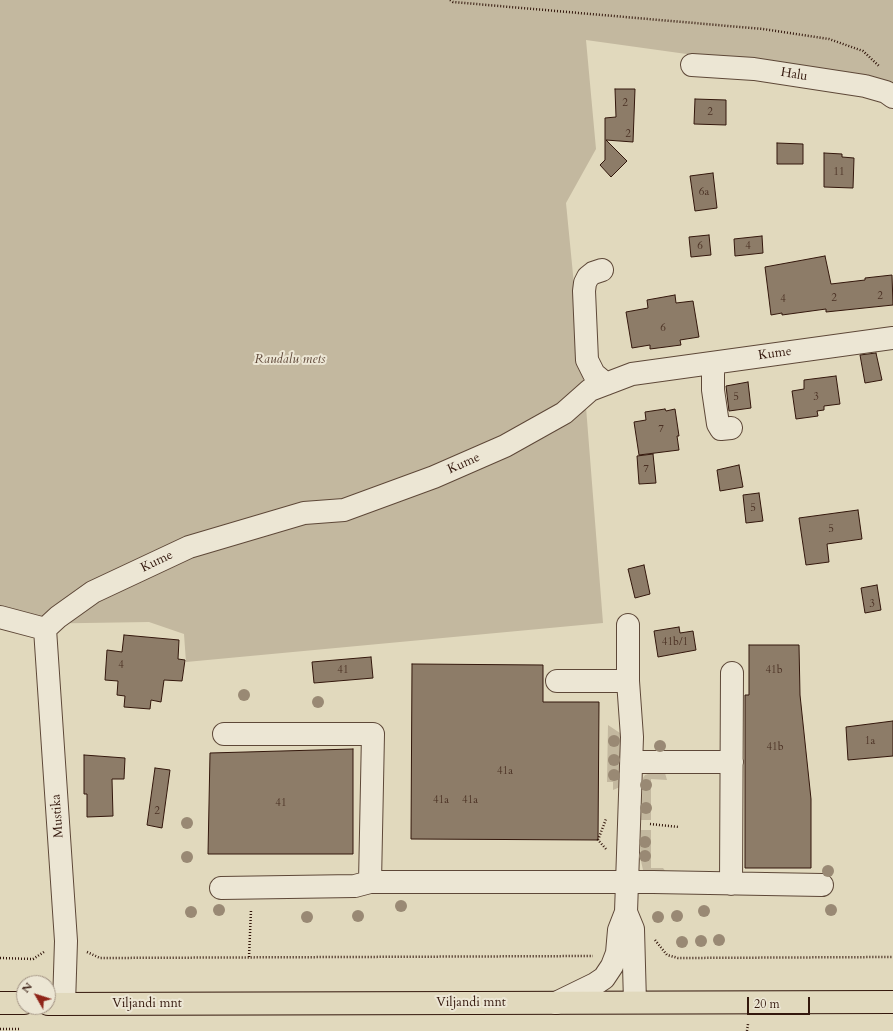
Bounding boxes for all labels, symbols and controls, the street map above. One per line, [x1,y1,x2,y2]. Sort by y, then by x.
street label: Halu [779,65,809,85]
house number: 2 [622,96,628,110]
house number: 2 [707,105,713,119]
house number: 2 [625,127,631,141]
house number: 11 [833,165,845,179]
house number: 6a [699,185,709,199]
house number: 6 [697,239,703,253]
house number: 4 [745,239,751,253]
house number: 2 [877,289,883,303]
house number: 2 [831,291,837,305]
house number: 4 [780,292,786,306]
house number: 6 [660,321,666,335]
street label: Kume [757,344,793,364]
park label: Raudalu mets [255,352,325,368]
house number: 5 [733,390,739,404]
house number: 3 [813,390,819,404]
house number: 7 [658,422,664,436]
street label: Kume [445,450,483,478]
house number: 7 [643,462,649,476]
house number: 5 [750,501,756,515]
house number: 5 [828,522,834,536]
street label: Kume [138,548,176,576]
house number: 3 [869,597,875,611]
house number: 41b/1 [662,635,688,649]
house number: 4 [118,658,124,672]
house number: 41 [337,663,349,677]
house number: 41b [765,663,783,677]
house number: 1a [865,734,875,748]
house number: 41b [766,740,784,754]
house number: 41a [497,764,513,778]
street label: Mustika [49,793,67,839]
house number: 41a [433,793,449,807]
house number: 41a [462,793,478,807]
house number: 41 [275,796,287,810]
house number: 2 [154,804,160,818]
north arrow [16,975,56,1015]
text: N [18,979,36,996]
scale bar [749,989,812,1015]
street label: Viljandi mnt [436,995,506,1011]
street label: Viljandi mnt [112,996,182,1012]
text: 20 m [754,996,780,1012]

